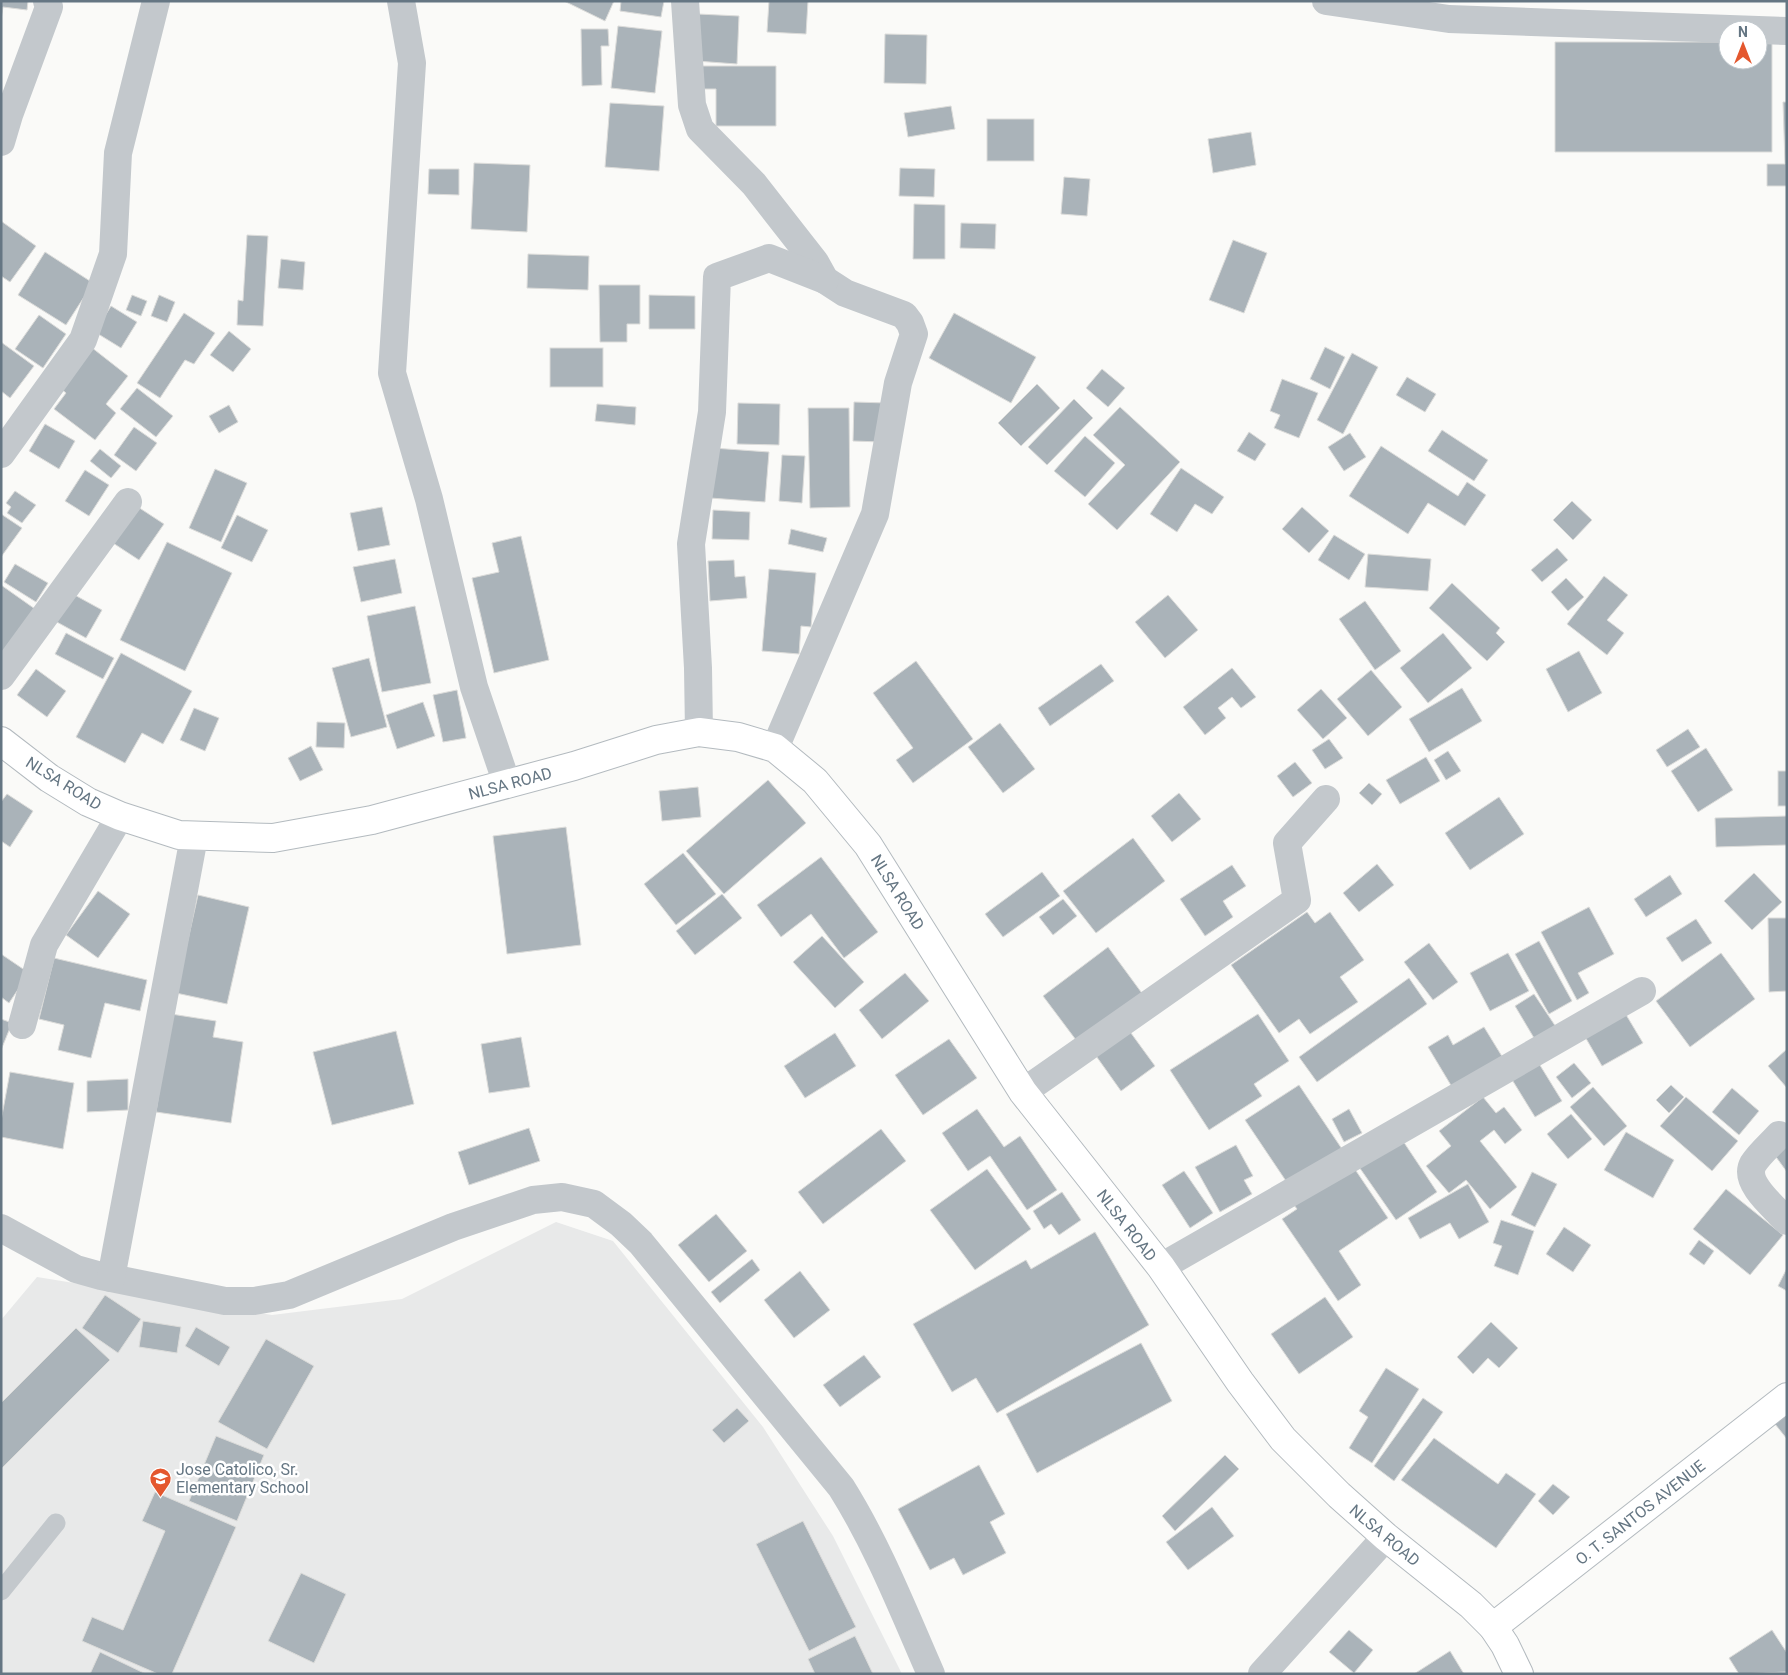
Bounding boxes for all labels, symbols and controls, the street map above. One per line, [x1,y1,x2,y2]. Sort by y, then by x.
north arrow [1718,20,1768,70]
text: N [1738,24,1748,40]
street label: NLSA ROAD [22,753,105,814]
street label: NLSA ROAD [466,763,554,804]
street label: NLSA ROAD [867,851,928,934]
street label: NLSA ROAD [1093,1186,1160,1265]
street label: O. T. SANTOS AVENUE [1572,1456,1709,1569]
place label: Jose Catolico, Sr. Elementary School [176,1460,309,1497]
school or university icon: Jose Catolico, Sr. Elementary School [148,1466,172,1497]
street label: NLSA ROAD [1346,1501,1424,1570]

